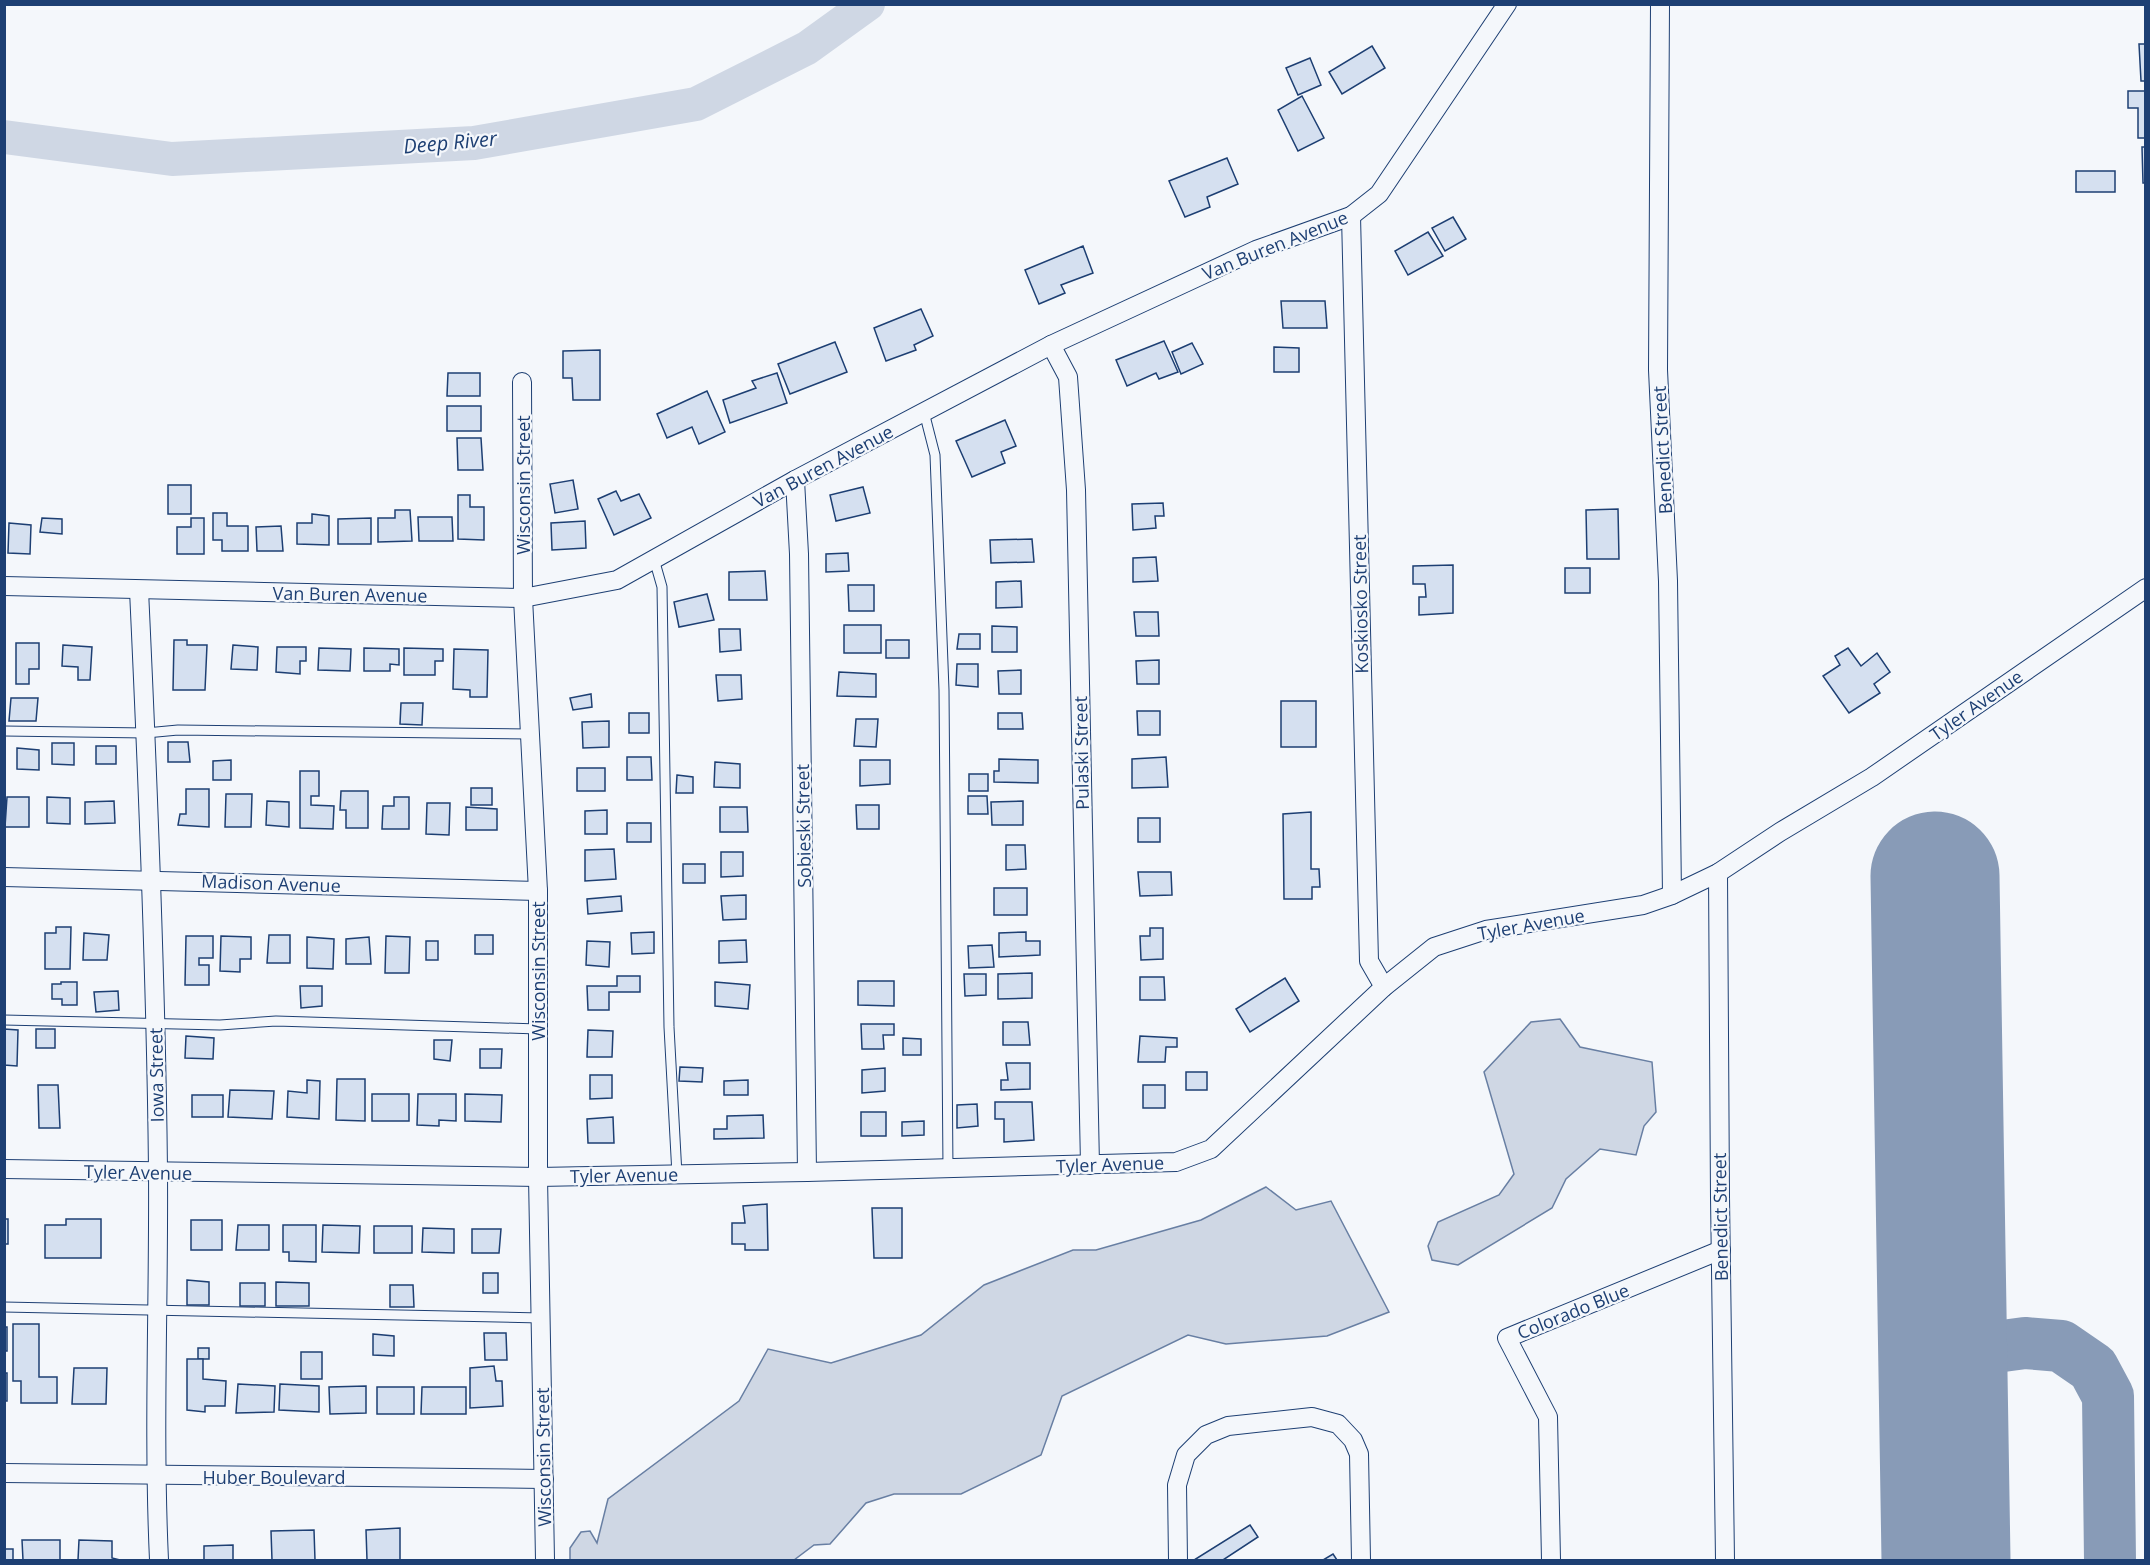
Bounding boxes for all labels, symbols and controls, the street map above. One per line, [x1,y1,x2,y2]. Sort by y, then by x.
water label: Deep River [402,124,499,160]
street label: Van Buren Avenue [1199,205,1351,285]
street label: Benedict Street [1647,385,1677,515]
street label: Wisconsin Street [511,415,535,555]
street label: Van Buren Avenue [749,419,897,513]
street label: Koskiosko Street [1347,534,1373,674]
street label: Van Buren Avenue [272,581,428,607]
street label: Tyler Avenue [1925,664,2027,746]
street label: Pulaski Street [1068,696,1094,810]
street label: Sobieski Street [790,764,816,888]
street label: Madison Avenue [201,869,341,897]
street label: Wisconsin Street [526,901,550,1041]
street label: Tyler Avenue [1476,903,1586,945]
street label: Iowa Street [143,1027,169,1123]
street label: Tyler Avenue [1055,1150,1165,1178]
street label: Benedict Street [1707,1153,1733,1281]
street label: Tyler Avenue [84,1159,192,1185]
street label: Tyler Avenue [570,1162,678,1188]
street label: Colorado Blue [1513,1278,1633,1344]
street label: Wisconsin Street [530,1387,556,1527]
street label: Huber Boulevard [203,1465,345,1489]

